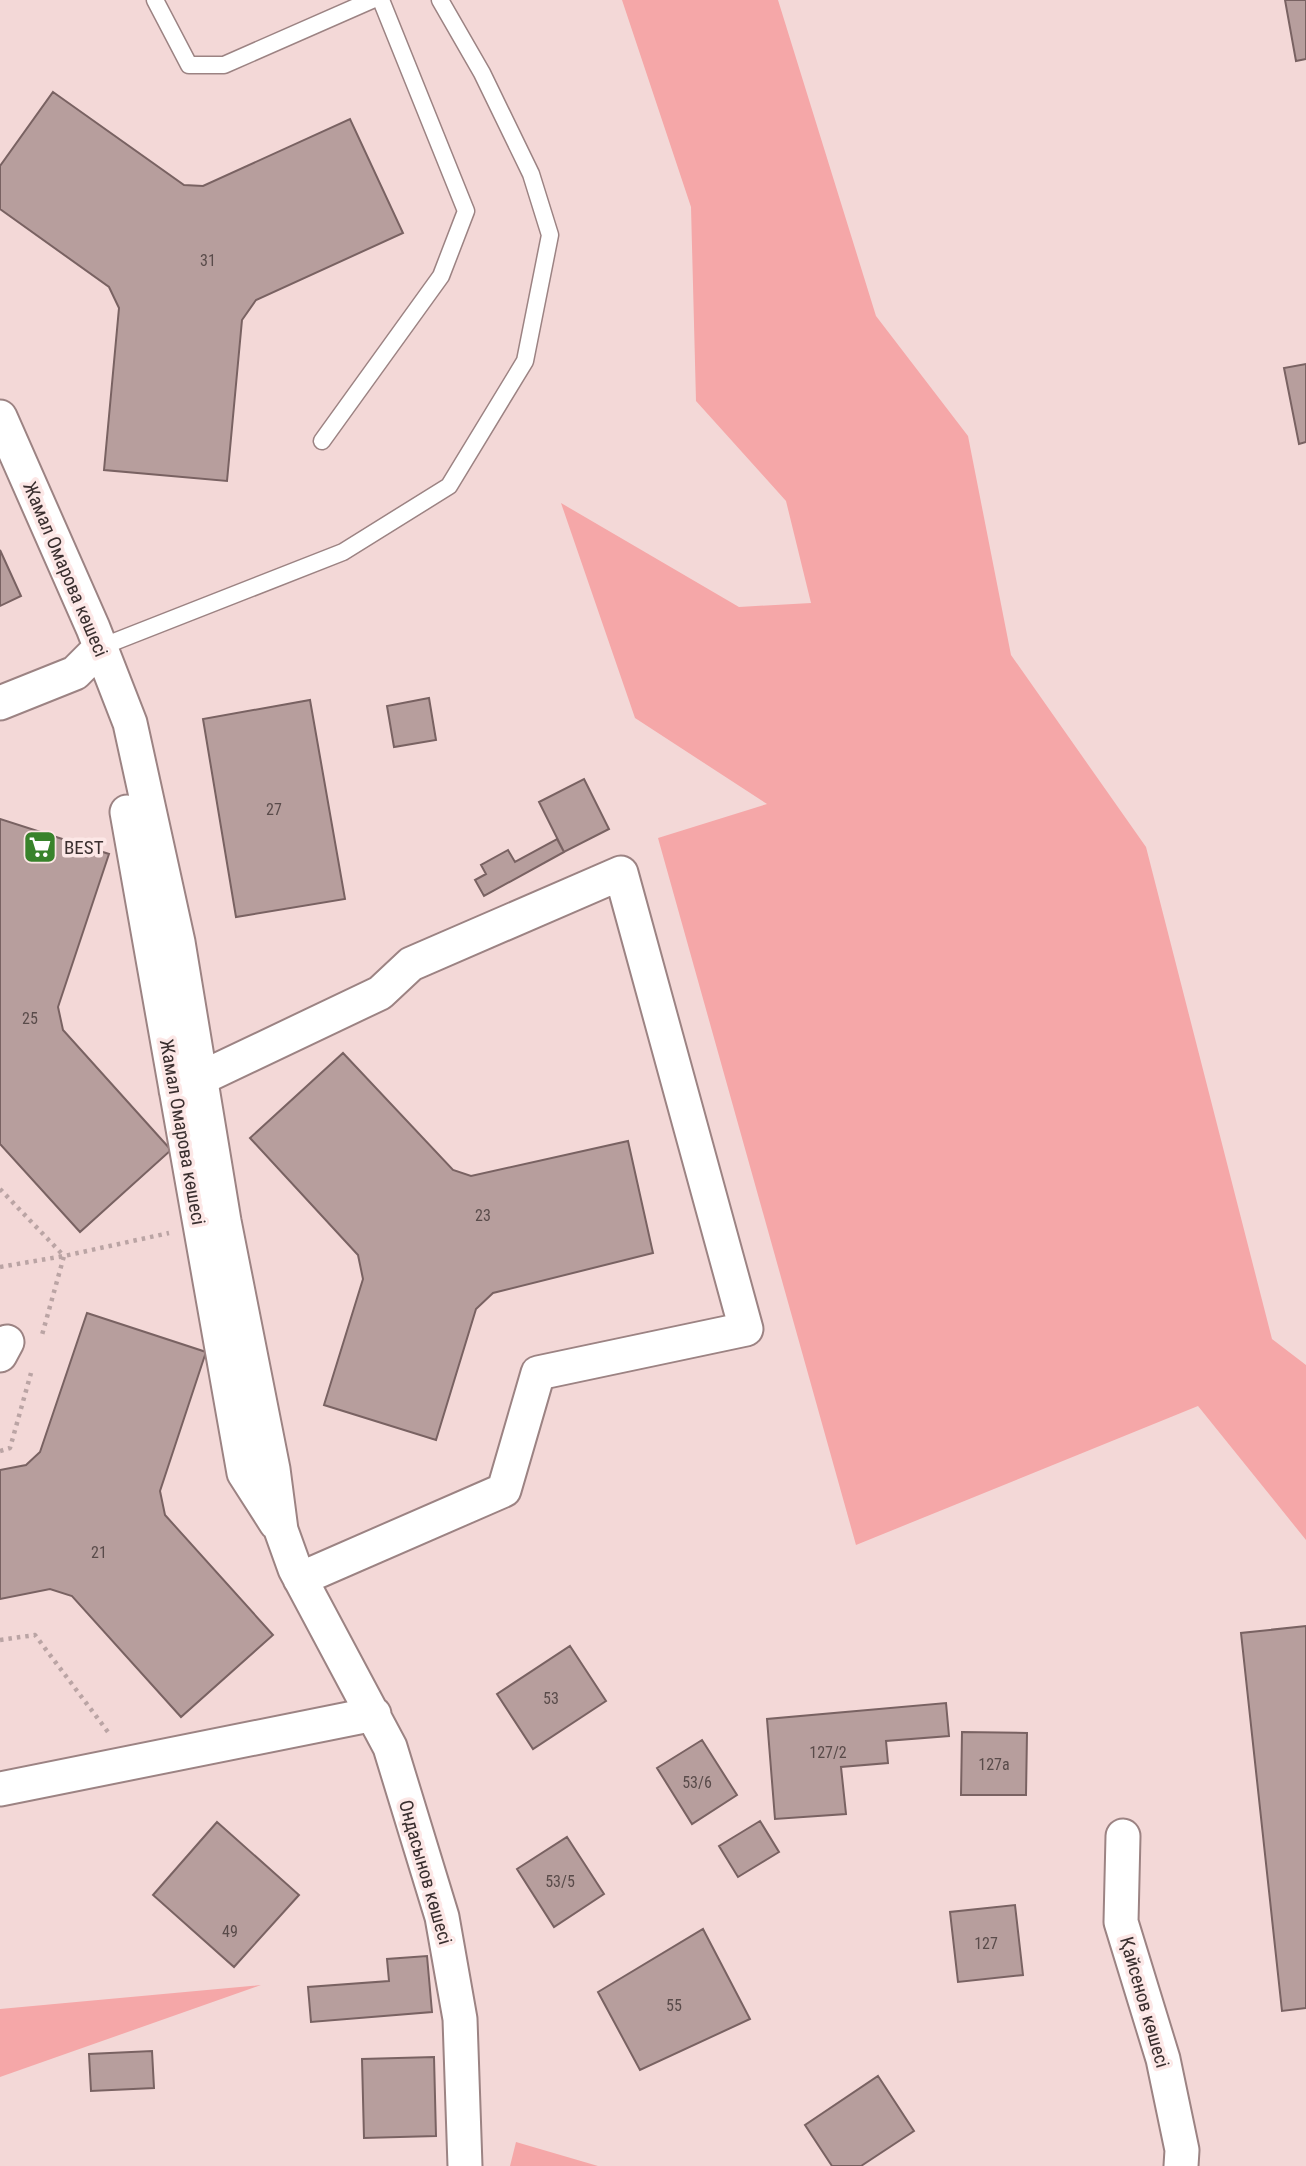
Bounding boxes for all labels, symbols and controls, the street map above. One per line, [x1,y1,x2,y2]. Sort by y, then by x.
house number: 31 [200,251,216,270]
street label: Жамал Омарова көшесі [18,478,113,660]
house number: 27 [266,800,282,819]
supermarket icon: BEST [21,828,59,866]
place label: BEST [64,836,104,859]
house number: 25 [22,1009,38,1028]
street label: Жамал Омарова көшесі [155,1037,210,1227]
house number: 23 [475,1206,491,1225]
house number: 21 [91,1543,107,1562]
house number: 53 [543,1689,559,1708]
house number: 127/2 [809,1743,847,1762]
house number: 127а [978,1755,1010,1774]
house number: 53/6 [682,1773,712,1792]
street label: Ондасынов көшесі [394,1797,457,1947]
house number: 53/5 [545,1872,575,1891]
house number: 49 [222,1922,238,1941]
house number: 127 [974,1934,998,1953]
street label: Қайсенов көшесі [1115,1934,1174,2070]
house number: 55 [666,1996,682,2015]

